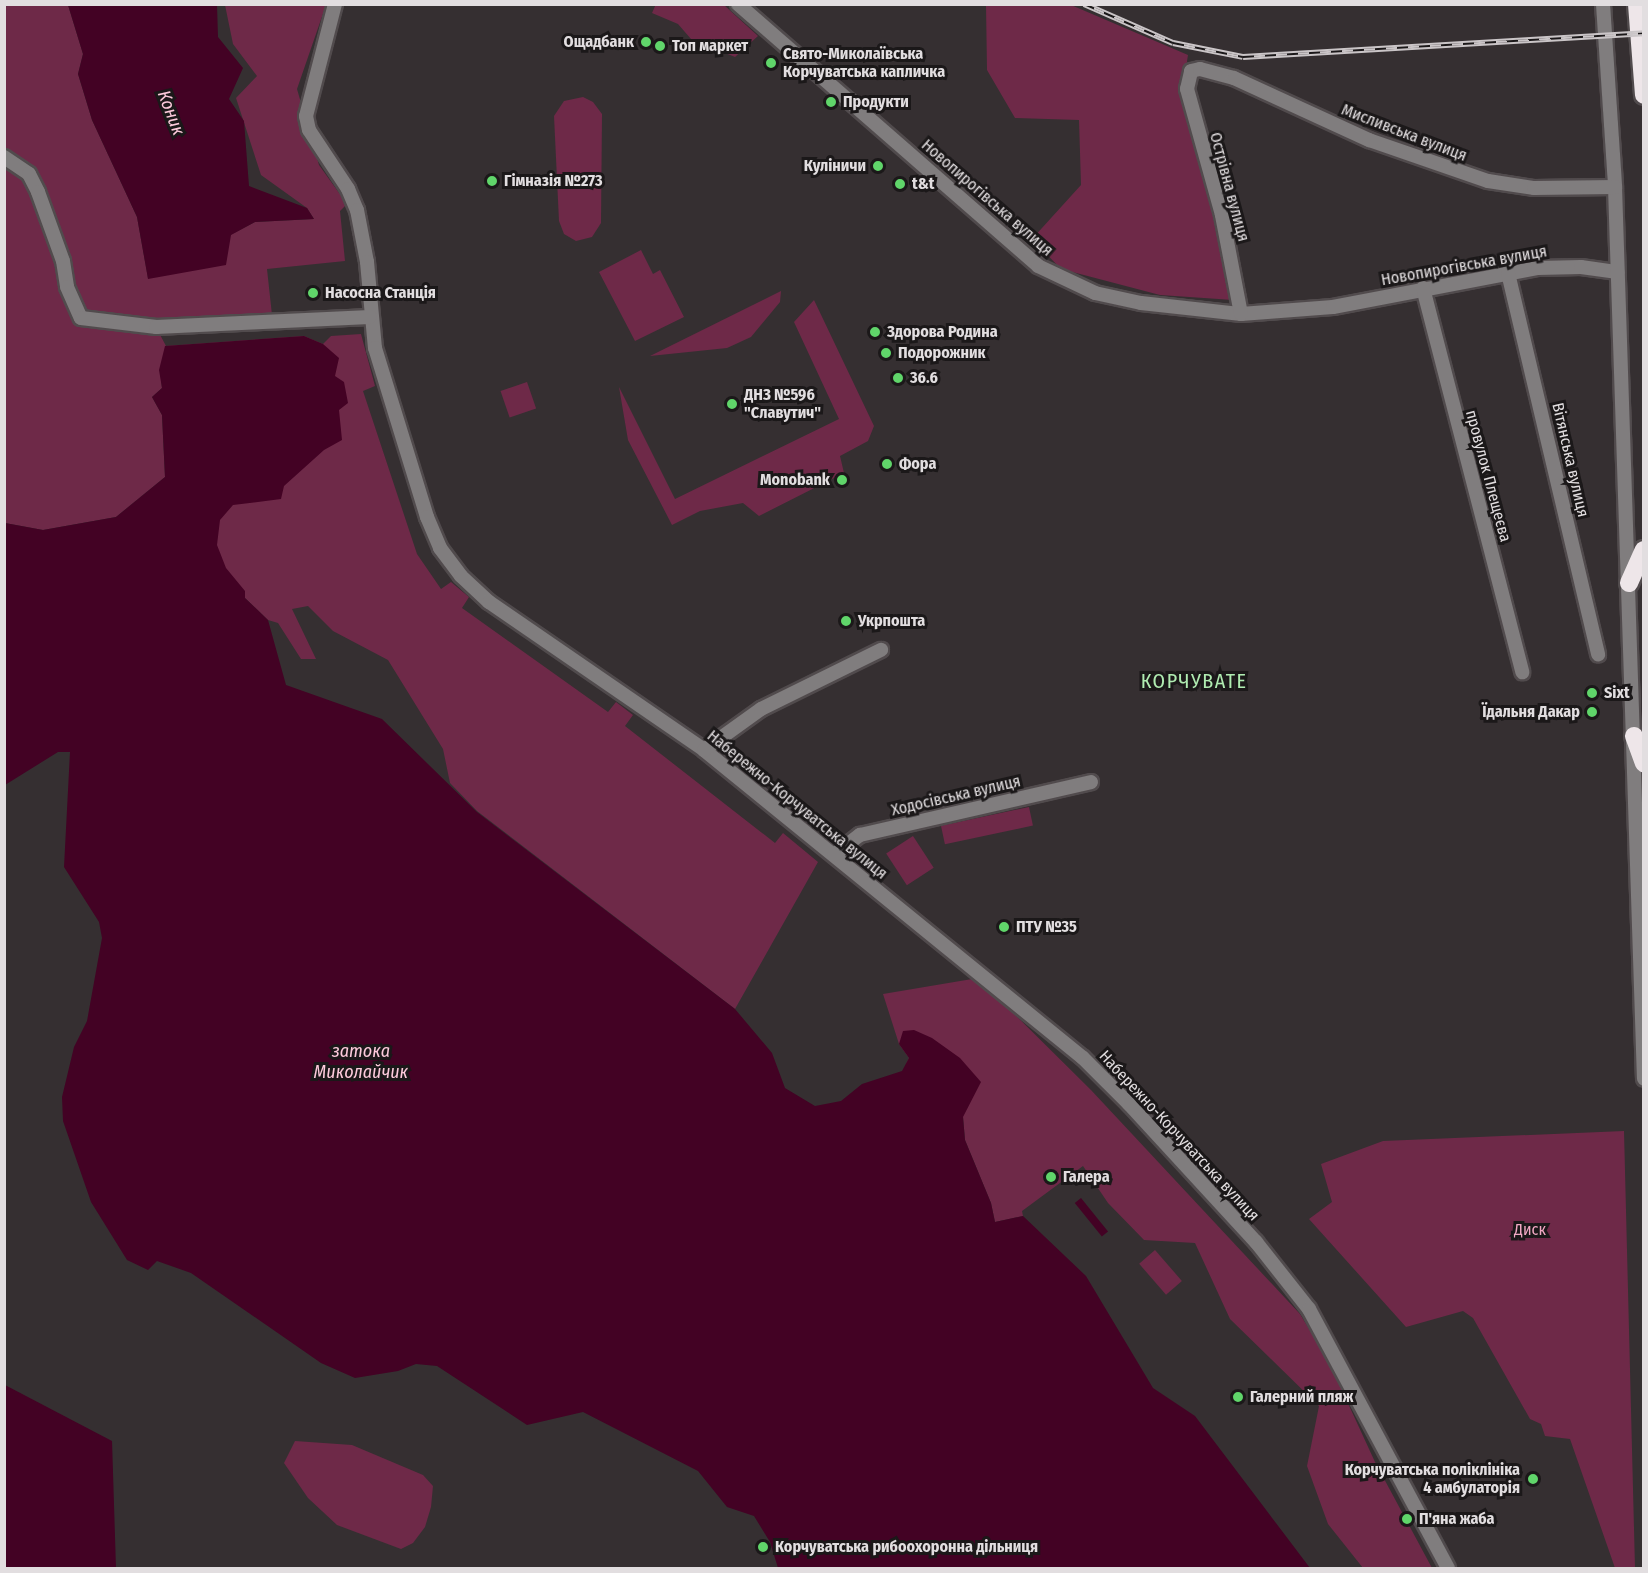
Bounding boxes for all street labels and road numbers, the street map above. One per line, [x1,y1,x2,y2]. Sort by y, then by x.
street label: Мисливська вулиця [1339,100,1469,166]
street label: Острівна вулиця [1205,130,1253,244]
street label: Новопирогівська вулиця [917,136,1057,260]
street label: Новопирогівська вулиця [1380,242,1548,290]
street label: Вітянська вулиця [1548,401,1592,519]
street label: провулок Плещеєва [1461,408,1515,544]
street label: Набережно-Корчуватська вулиця [703,726,891,884]
street label: Ходосівська вулиця [889,772,1023,820]
street label: Набережно-Корчуватська вулиця [1095,1047,1263,1225]

